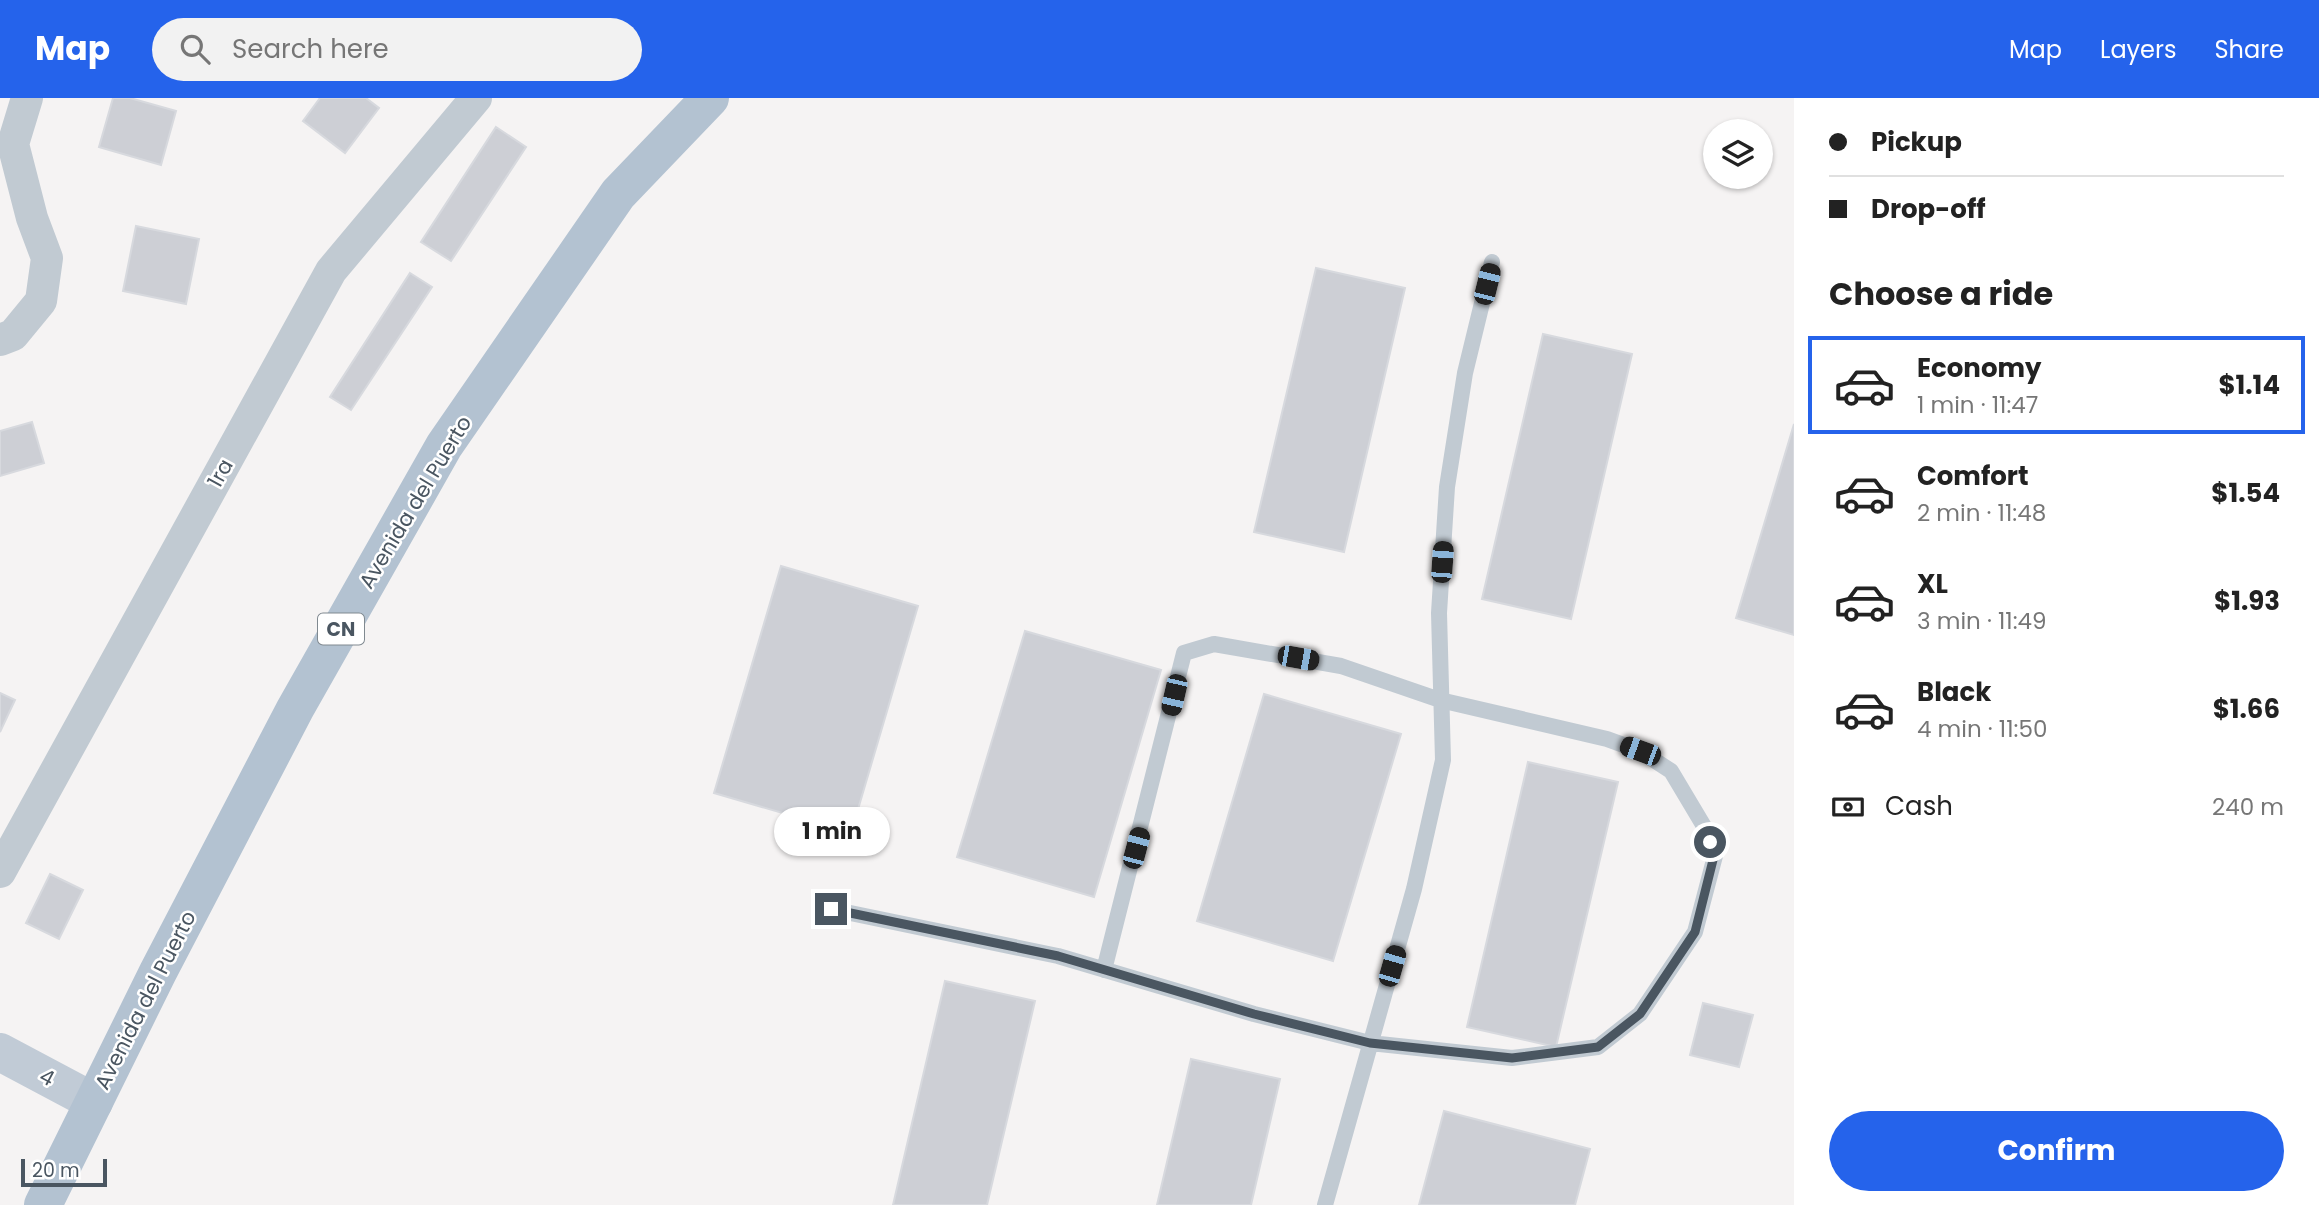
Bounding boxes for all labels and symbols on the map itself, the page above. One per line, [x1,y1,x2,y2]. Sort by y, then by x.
car [1472,261,1503,307]
street label: Avenida del Puerto [352,410,478,594]
street label: 1ra [200,453,240,493]
car [1431,540,1454,584]
road number: CN [318,614,364,644]
car [1276,644,1321,672]
car [1160,672,1189,718]
car [1617,734,1664,768]
callout: 1 min [773,808,889,856]
car [1121,825,1152,871]
route start [1694,826,1726,858]
route end [815,893,847,925]
street label: Avenida del Puerto [87,906,203,1094]
car [1377,943,1408,989]
street label: 4 [34,1061,60,1093]
scale bar [21,1156,107,1188]

